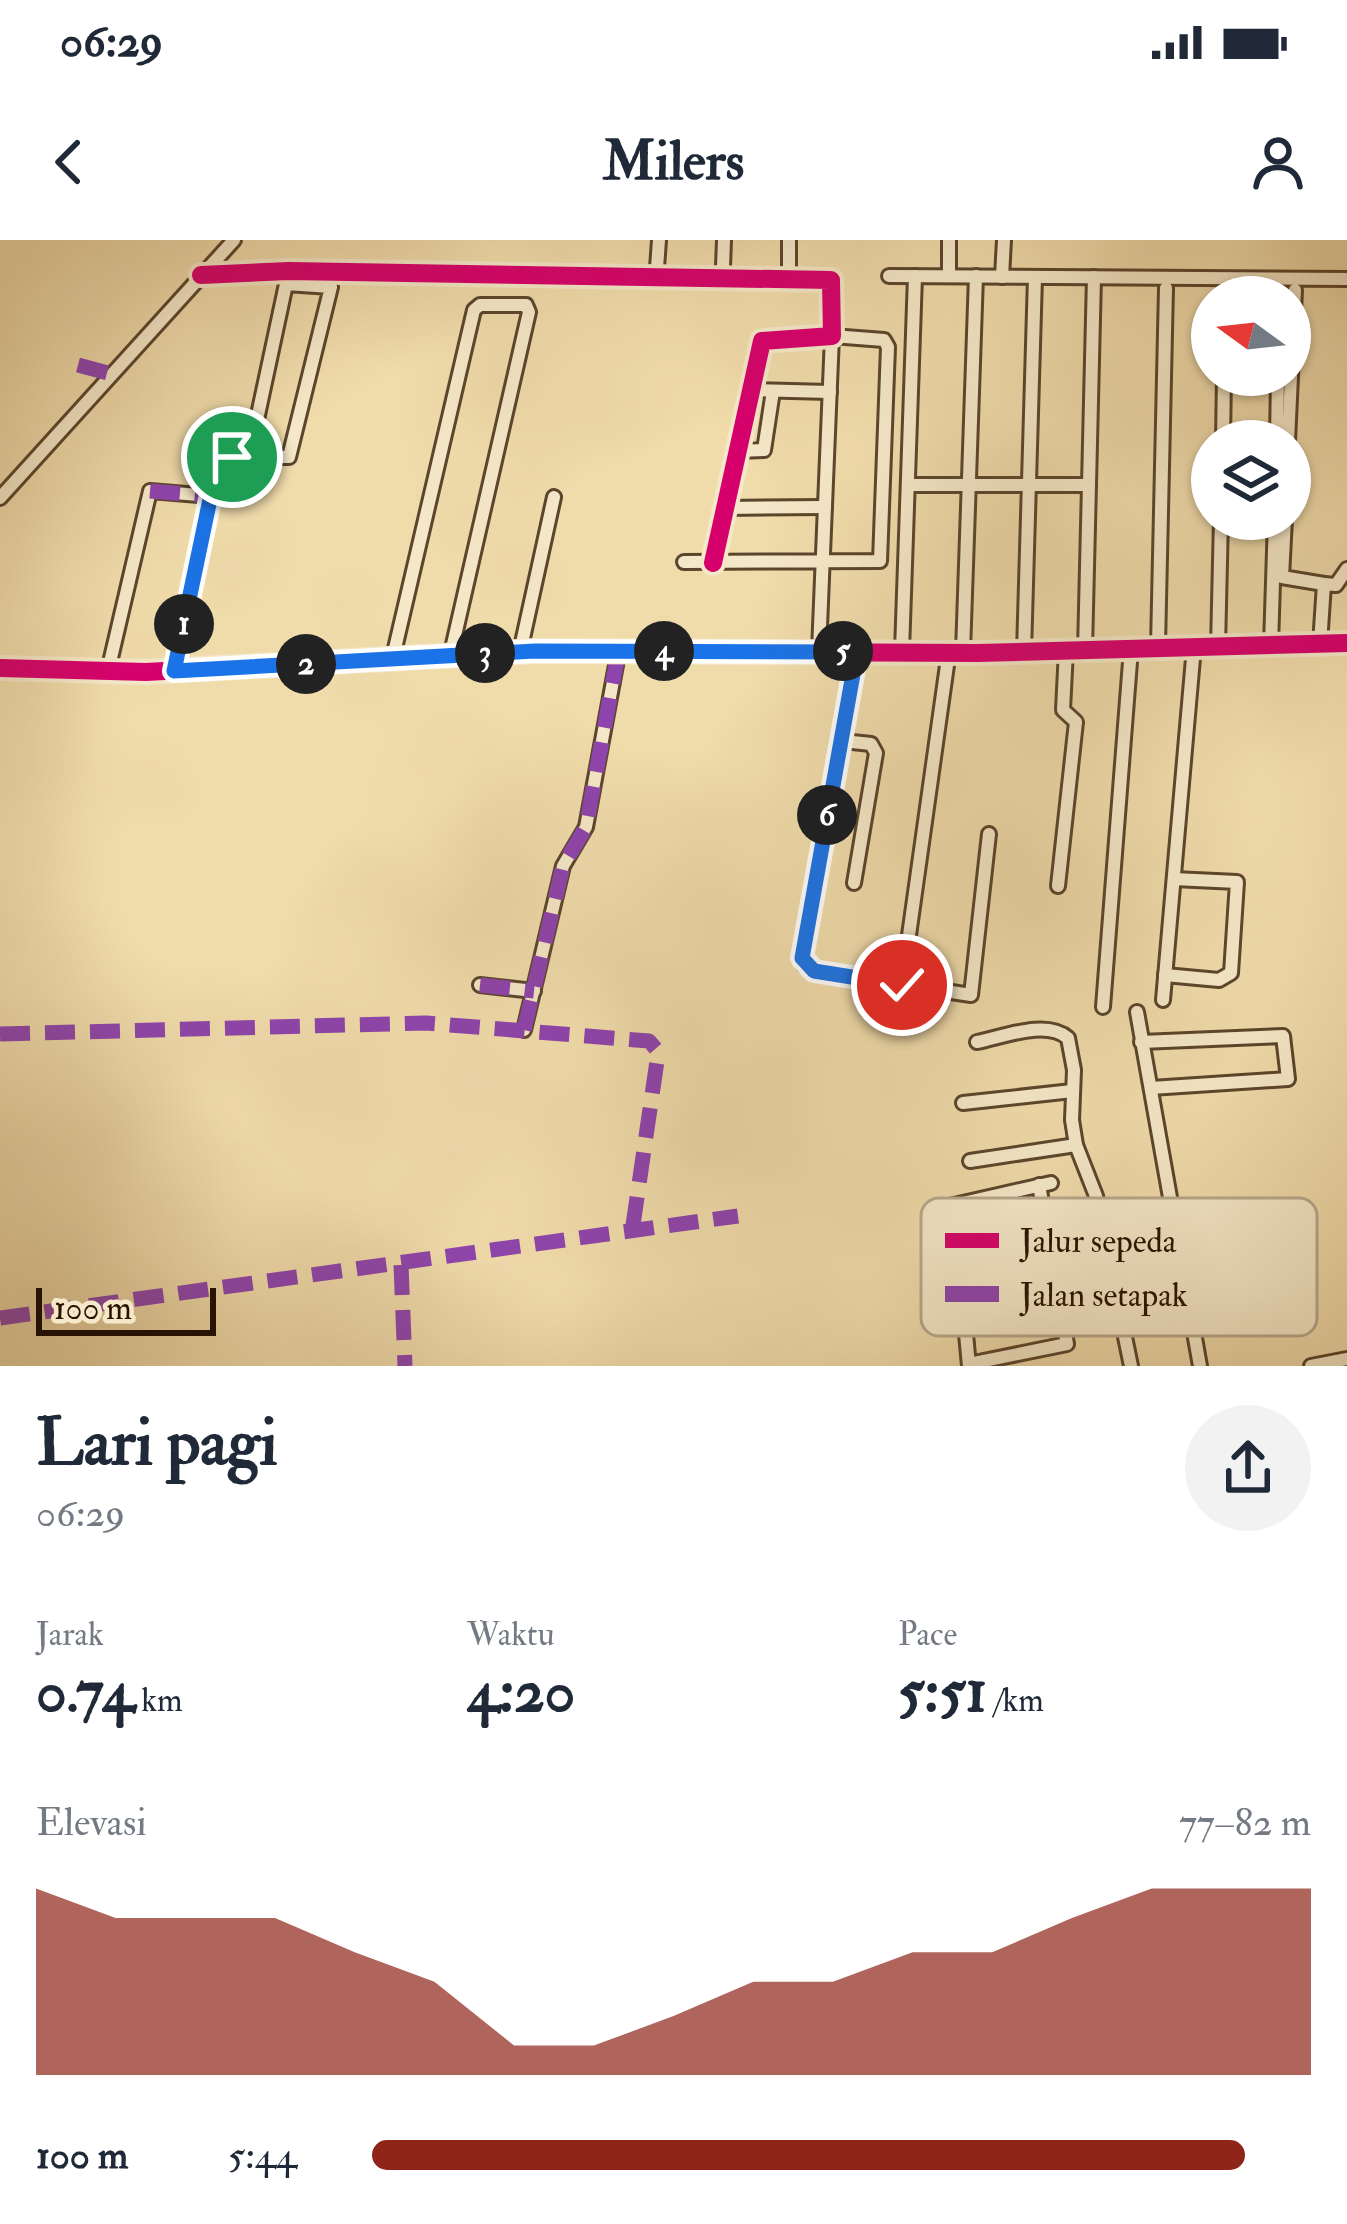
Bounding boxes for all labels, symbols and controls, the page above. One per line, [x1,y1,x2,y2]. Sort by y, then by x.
text: 06:29 [60,14,163,70]
text: Milers [603,128,744,196]
icon: back [36,129,102,195]
icon: person [1245,129,1311,195]
north arrow [1191,276,1311,396]
map controls [1191,276,1311,540]
pin [181,406,283,508]
button: layers [1191,420,1311,540]
icon: arrive [199,424,265,490]
pin: 1 [154,594,214,654]
text: 1 [178,603,190,644]
pin: 4 [634,621,694,681]
pin: 5 [813,621,873,681]
pin: 3 [455,623,515,683]
text: 4 [655,630,673,671]
text: 5 [836,630,850,671]
text: 3 [479,632,491,673]
pin: 2 [276,634,336,694]
text: 2 [298,643,314,684]
pin: 6 [797,785,857,845]
text: 6 [819,794,835,835]
pin [851,934,953,1036]
icon: check [869,952,935,1018]
legend [921,1198,1317,1336]
text: Jalur sepeda [1019,1221,1177,1263]
text: Jalan setapak [1019,1275,1188,1317]
scale bar [36,1282,216,1335]
text: 100 m [54,1288,132,1329]
text: Lari pagi [36,1402,278,1485]
button: share [1185,1405,1311,1531]
text: 06:29 [36,1489,125,1538]
text: Jarak [36,1614,104,1655]
text: Waktu [467,1614,554,1655]
text: Pace [898,1614,957,1655]
text: 0.74 [36,1655,134,1730]
text: 4:20 [467,1655,575,1730]
text: 5:51 [898,1655,987,1730]
text: km [134,1680,183,1721]
text: /km [987,1680,1044,1721]
text: Elevasi [36,1798,147,1847]
text: 77–82 m [1179,1798,1311,1847]
text: 100 m [36,2131,128,2180]
text: 5:44 [228,2131,297,2180]

